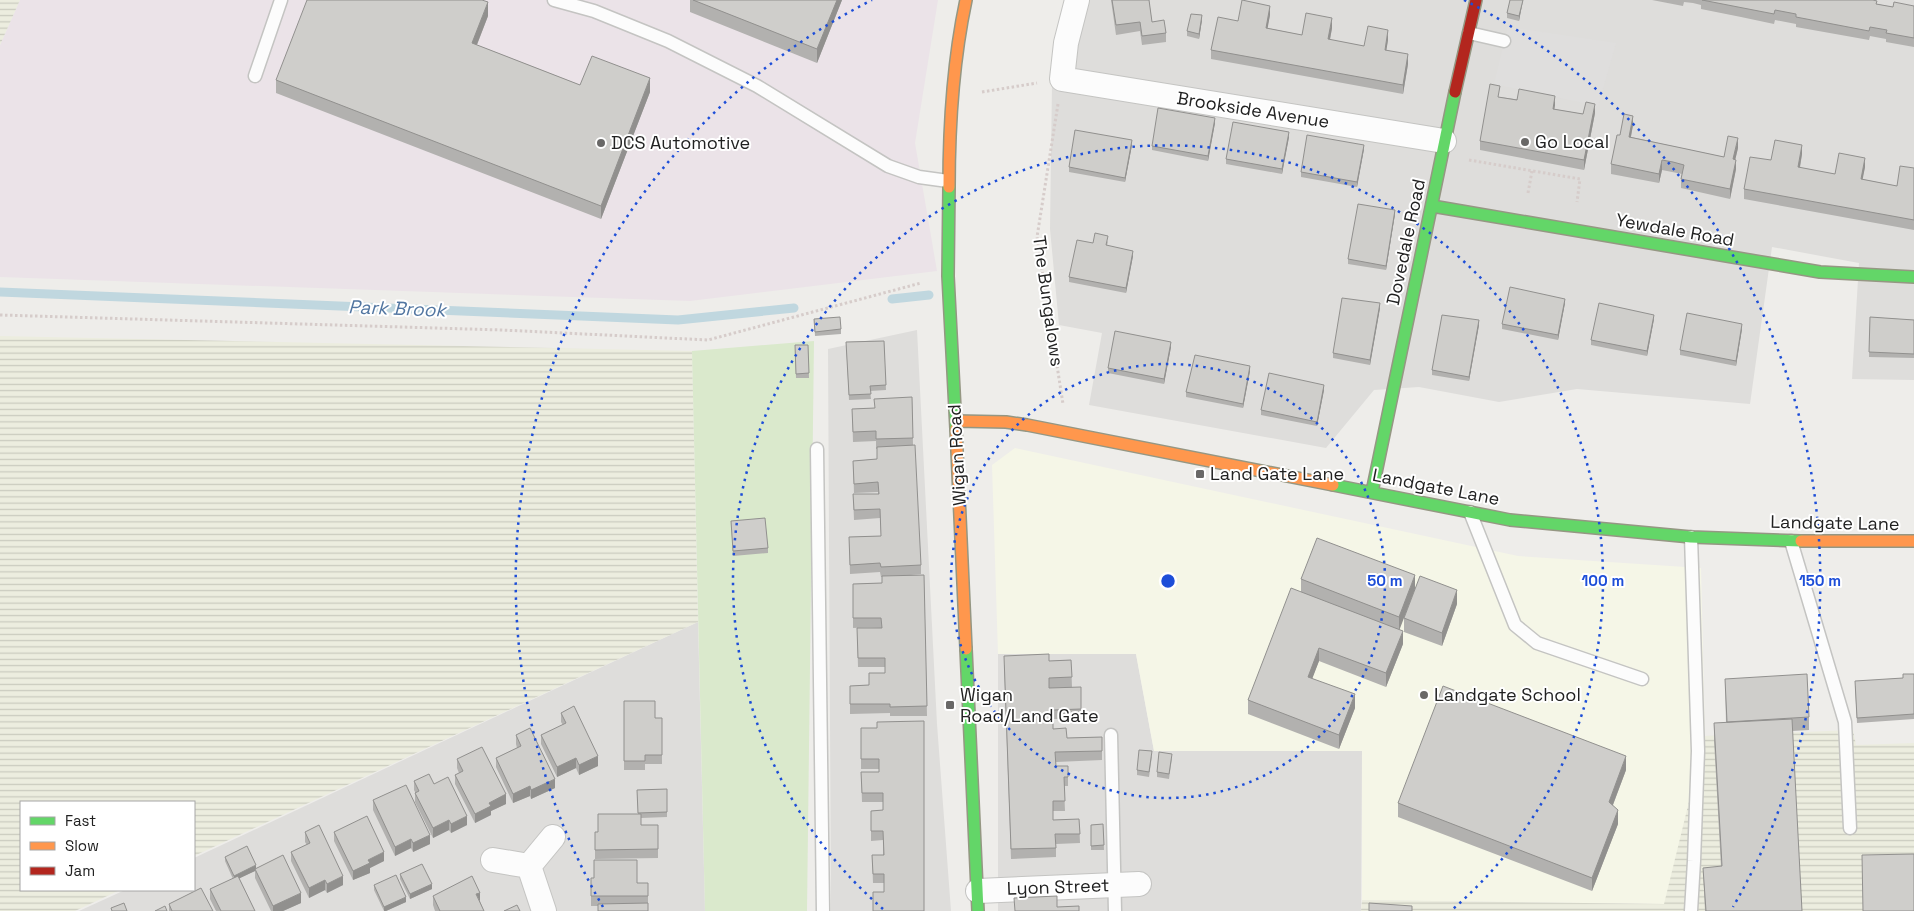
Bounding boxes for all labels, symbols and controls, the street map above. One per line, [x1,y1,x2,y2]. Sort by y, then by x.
street label: Brookside Avenue [1175,86,1331,133]
place label: Go Local [1535,130,1609,153]
place label: DCS Automotive [611,131,750,154]
marker: Go Local [1519,136,1531,148]
marker: DCS Automotive [595,137,607,149]
street label: Dovedale Road [1381,177,1430,307]
street label: Yewdale Road [1614,208,1736,251]
street label: The Bungalows [1028,234,1069,368]
water label: Park Brook [348,294,449,323]
street label: Wigan Road [942,404,971,507]
place label: Land Gate Lane [1210,462,1344,485]
street label: Landgate Lane [1370,463,1502,510]
marker: Land Gate Lane [1194,468,1206,480]
street label: Landgate Lane [1770,510,1900,535]
text: 50 m [1367,571,1403,590]
text: 100 m [1582,571,1624,590]
text: 150 m [1799,571,1841,590]
centre of rings [1159,572,1177,590]
place label: Wigan Road/Land Gate [960,683,1099,727]
place label: Landgate School [1434,683,1581,706]
marker: Landgate School [1418,689,1430,701]
marker: Wigan Road/Land Gate [944,699,956,711]
legend [20,801,195,891]
text: Fast [65,811,96,830]
text: Slow [65,836,99,855]
text: Jam [65,861,95,880]
street label: Lyon Street [1006,873,1110,900]

